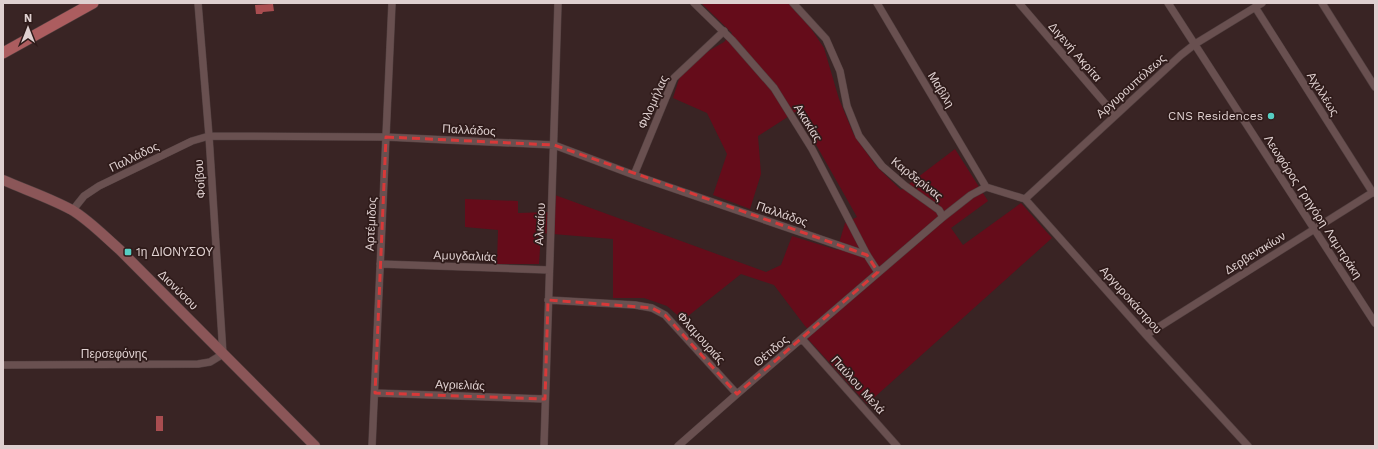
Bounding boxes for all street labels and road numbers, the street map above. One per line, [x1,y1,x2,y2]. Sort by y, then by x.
street label: Διγενή Ακρίτα [1046,20,1105,84]
street label: Αργυρουπόλεως [1093,51,1169,121]
street label: Αχιλλέως [1304,69,1342,119]
street label: Μαβίλη [925,70,957,110]
street label: Φιλομήλας [635,73,671,131]
street label: Ακακίας [791,101,825,145]
street label: Παλλάδος [442,122,496,138]
street label: Λεωφόρος Γρηγόρη Λαμπράκη [1261,132,1365,282]
street label: Παλλάδος [107,139,161,175]
street label: Καρδερίνας [888,154,946,204]
street label: Φοίβου [192,159,208,199]
street label: Αρτέμιδος [363,196,379,251]
street label: Παλλάδος [754,199,810,229]
street label: Αλκαίου [532,202,548,246]
street label: Δερβενακίων [1222,229,1288,277]
street label: Αμυγδαλιάς [433,248,497,264]
street label: Αργυροκάστρου [1097,263,1165,337]
street label: Διονύσου [155,267,201,313]
street label: Φλαμουριάς [674,309,728,367]
street label: Θέτιδος [751,332,791,370]
street label: Περσεφόνης [81,347,147,361]
street label: Παύλου Μελά [828,353,888,417]
street label: Αγριελιάς [435,377,485,393]

